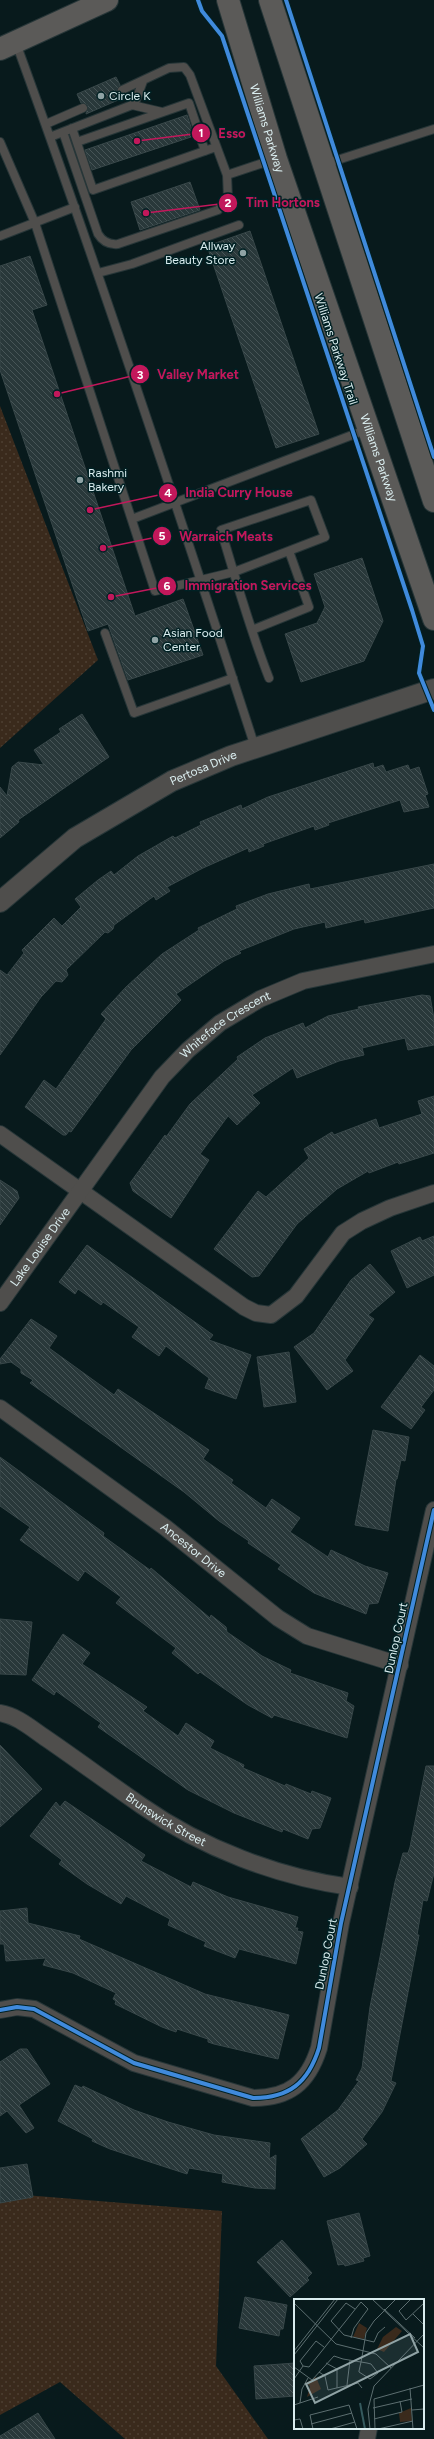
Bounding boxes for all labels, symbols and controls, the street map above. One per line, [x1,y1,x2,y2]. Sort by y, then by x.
street label: Williams Parkway [247,82,287,175]
place label: Circle K [109,89,151,103]
marker: Circle K [96,91,106,101]
callout: Esso [191,121,254,146]
text: 1 [198,126,204,140]
text: Esso [218,126,246,141]
callout: Tim Hortons [218,190,328,215]
text: Tim Hortons [246,195,320,210]
text: 2 [225,196,232,210]
place label: Allway Beauty Store [165,239,236,267]
marker: Allway Beauty Store [238,248,248,258]
street label: Williams Parkway Trail [311,292,361,406]
callout: Valley Market [130,362,247,387]
text: Valley Market [157,367,239,382]
text: 3 [137,368,144,382]
street label: Williams Parkway [357,412,400,504]
place label: Rashmi Bakery [88,466,127,494]
marker: Rashmi Bakery [75,475,85,485]
callout: India Curry House [158,480,301,505]
text: India Curry House [185,485,293,500]
text: 4 [164,486,172,500]
callout: Warraich Meats [152,524,281,549]
text: 5 [159,529,166,543]
text: Warraich Meats [179,529,273,544]
callout: Immigration Services [157,573,320,598]
text: Immigration Services [184,578,312,593]
text: 6 [164,579,171,593]
place label: Asian Food Center [163,626,223,654]
marker: Asian Food Center [150,635,160,645]
street label: Pertosa Drive [168,747,239,788]
street label: Whiteface Crescent [177,988,273,1061]
street label: Lake Louise Drive [7,1205,73,1289]
street label: Ancestor Drive [158,1520,229,1581]
street label: Dunlop Court [382,1601,410,1675]
street label: Brunswick Street [123,1790,209,1849]
street label: Dunlop Court [312,1917,340,1991]
inset map [294,2299,424,2429]

